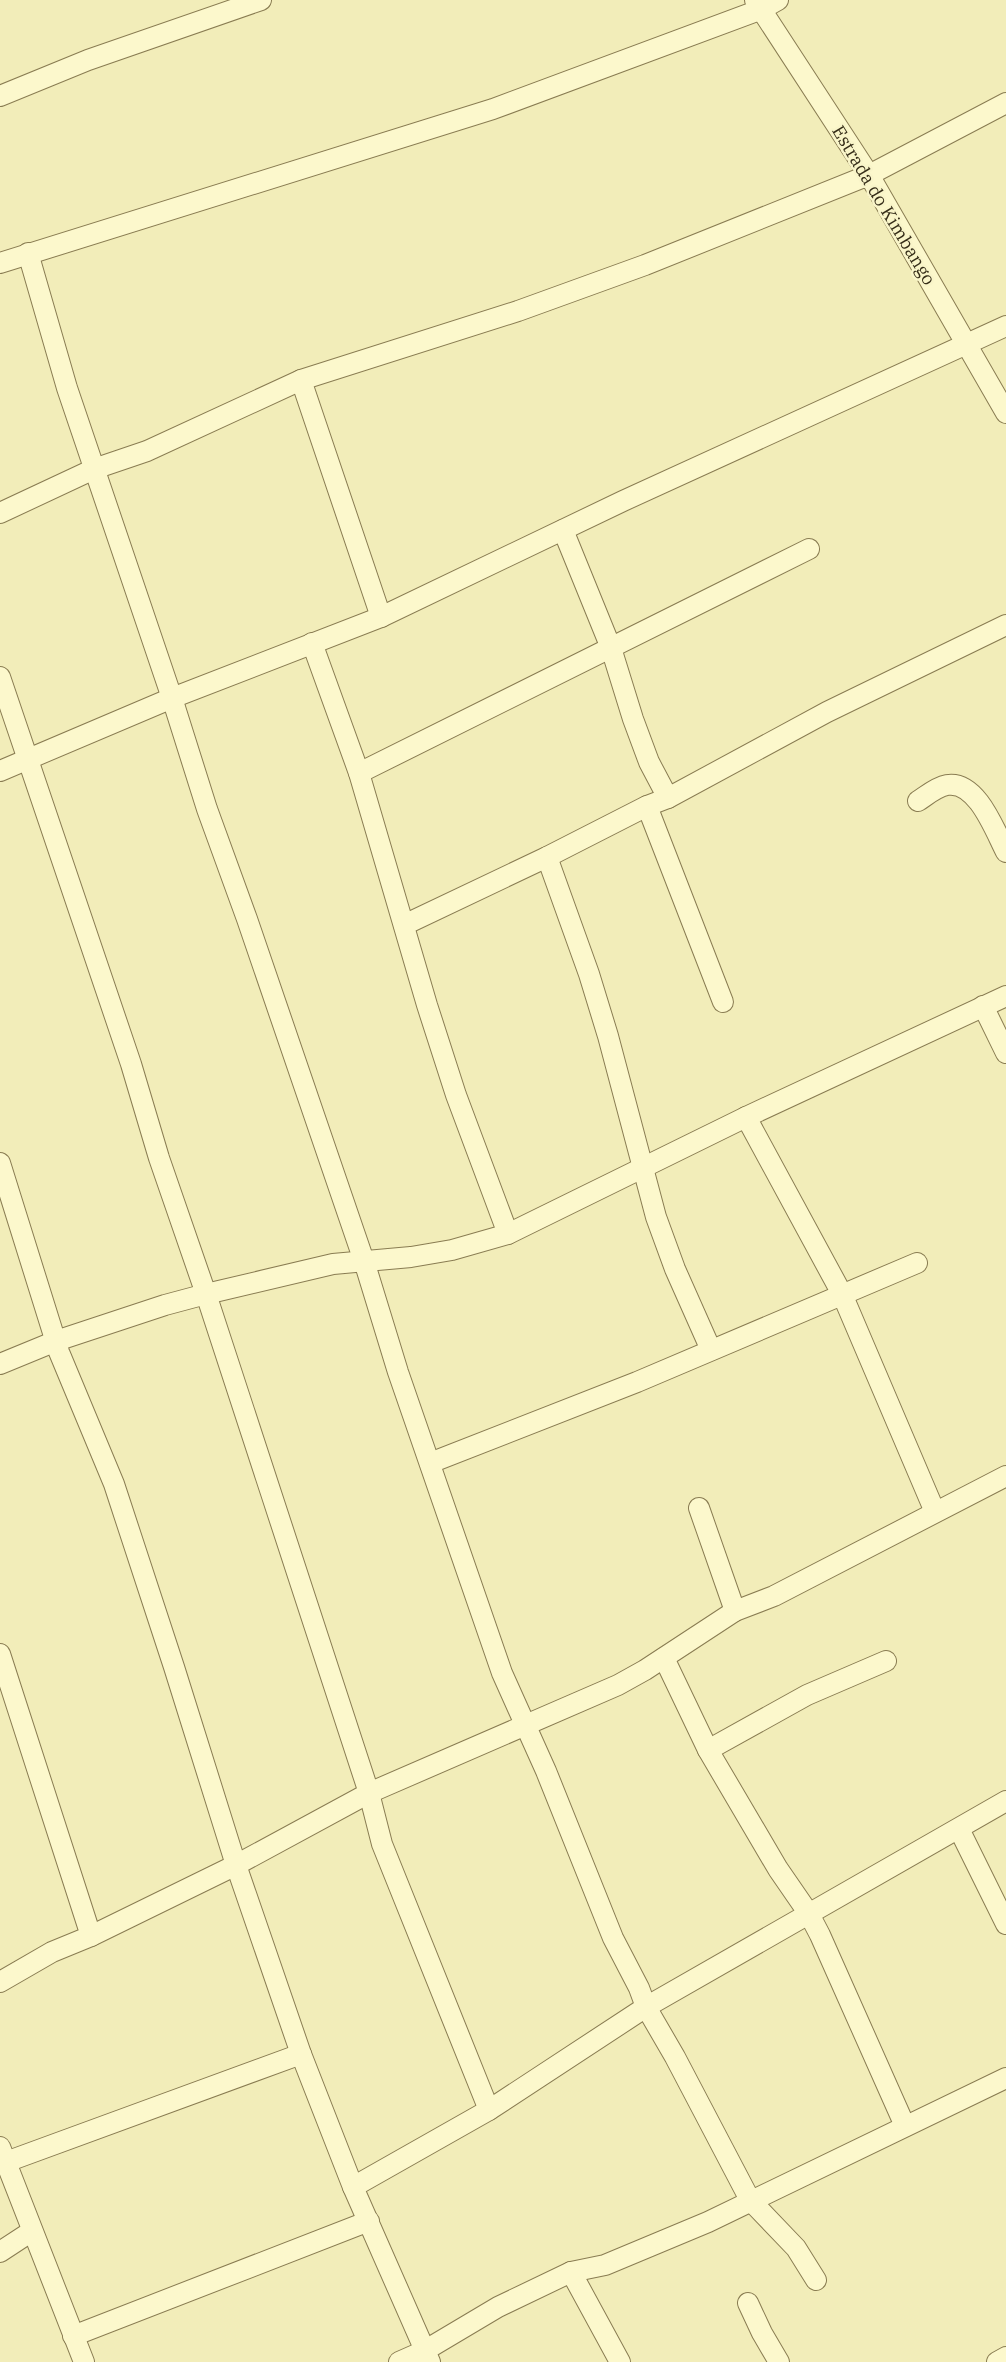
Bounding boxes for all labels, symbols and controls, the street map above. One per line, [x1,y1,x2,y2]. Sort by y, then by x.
street label: Estrada do Kimbango [827,121,941,289]

